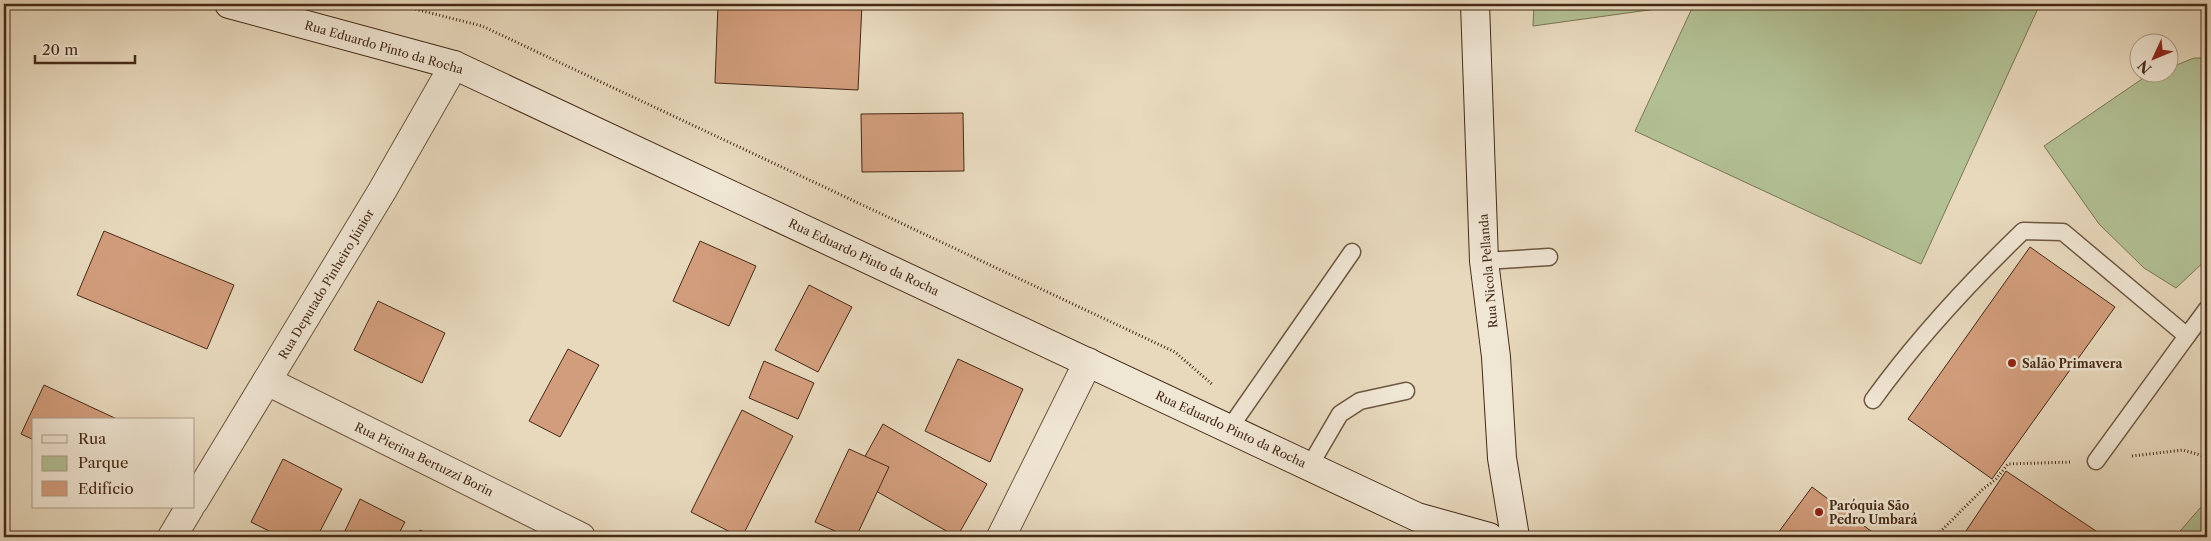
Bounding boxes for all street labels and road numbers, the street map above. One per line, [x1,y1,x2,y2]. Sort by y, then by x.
street label: Rua Eduardo Pinto da Rocha [303,17,466,77]
street label: Rua Deputado Pinheiro Júnior [275,206,377,362]
street label: Rua Nicola Pellanda [1475,213,1500,329]
street label: Rua Eduardo Pinto da Rocha [786,215,942,299]
street label: Rua Eduardo Pinto da Rocha [1153,387,1309,471]
street label: Rua Pierina Bertuzzi Borin [352,419,496,499]

